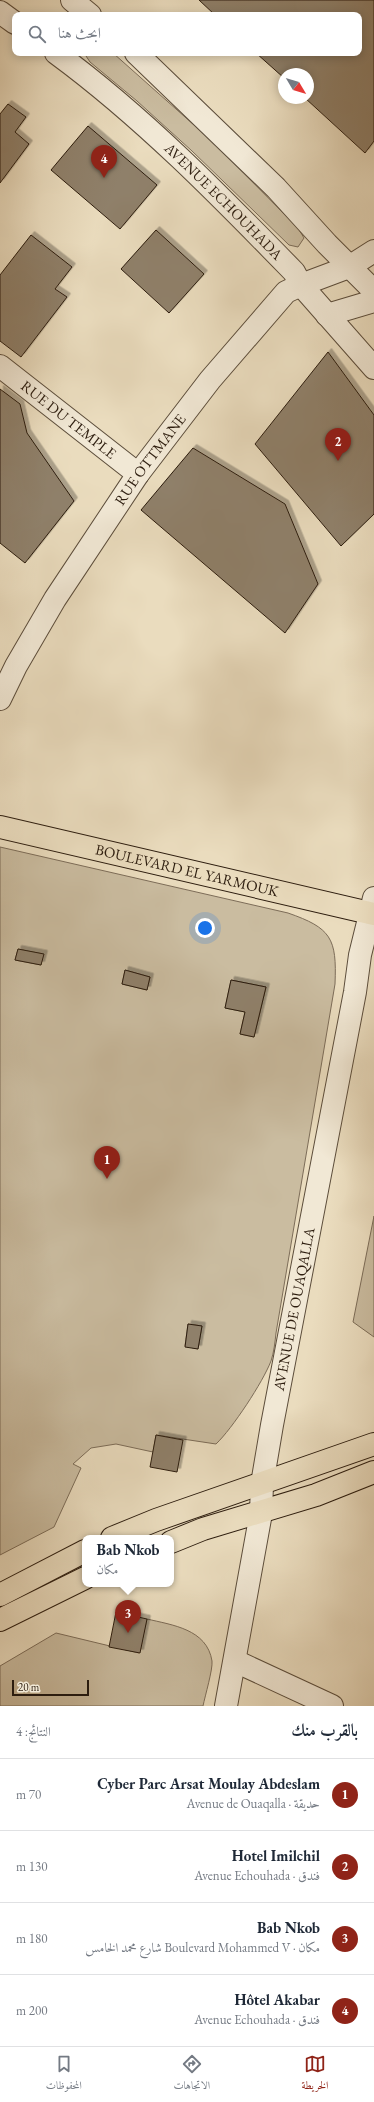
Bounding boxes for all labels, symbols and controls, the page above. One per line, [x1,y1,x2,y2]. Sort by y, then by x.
search box [12,12,362,56]
icon: search [26,23,48,45]
text: ابحث هنا [58,23,101,42]
north arrow [278,68,314,104]
street label: AVENUE ECHOUHADA [160,138,287,264]
pin: 4 [91,145,117,178]
street label: RUE DU TEMPLE [17,376,121,463]
street label: RUE OTTMANE [110,409,190,509]
pin: 2 [325,428,351,461]
street label: BOULEVARD EL YARMOUK [94,840,281,901]
your location [195,918,215,938]
pin: 1 [94,1146,120,1179]
street label: AVENUE DE OUAQALLA [269,1225,319,1393]
popup [82,1535,174,1587]
text: Bab Nkob [97,1540,159,1559]
text: مكان [97,1561,118,1578]
pin: 3 [115,1600,141,1633]
scale bar [12,1678,89,1697]
text: 20 m [18,1680,39,1694]
text: بالقرب منك [291,1719,358,1741]
text: النتائج: 4 [16,1723,51,1740]
text: Cyber Parc Arsat Moulay Abdeslam [97,1774,320,1793]
text: 70 m [16,1786,41,1803]
text: 1 [342,1786,348,1803]
text: حديقة · Avenue de Ouaqalla [187,1795,320,1812]
text: Hotel Imilchil [232,1846,320,1865]
text: 130 m [16,1858,47,1875]
text: 2 [342,1858,348,1875]
text: فندق · Avenue Echouhada [194,1867,320,1884]
text: Bab Nkob [257,1918,320,1937]
text: 180 m [16,1930,47,1947]
text: 3 [342,1930,348,1947]
text: مكان · Boulevard Mohammed V شارع محمد الخامس [85,1939,320,1956]
text: Hôtel Akabar [234,1990,320,2009]
text: 200 m [16,2002,47,2019]
text: 4 [342,2002,348,2019]
text: فندق · Avenue Echouhada [194,2011,320,2028]
tab: المحفوظات [46,2053,82,2096]
tab: الاتجاهات [173,2053,210,2096]
tab: الخريطة [302,2053,328,2096]

